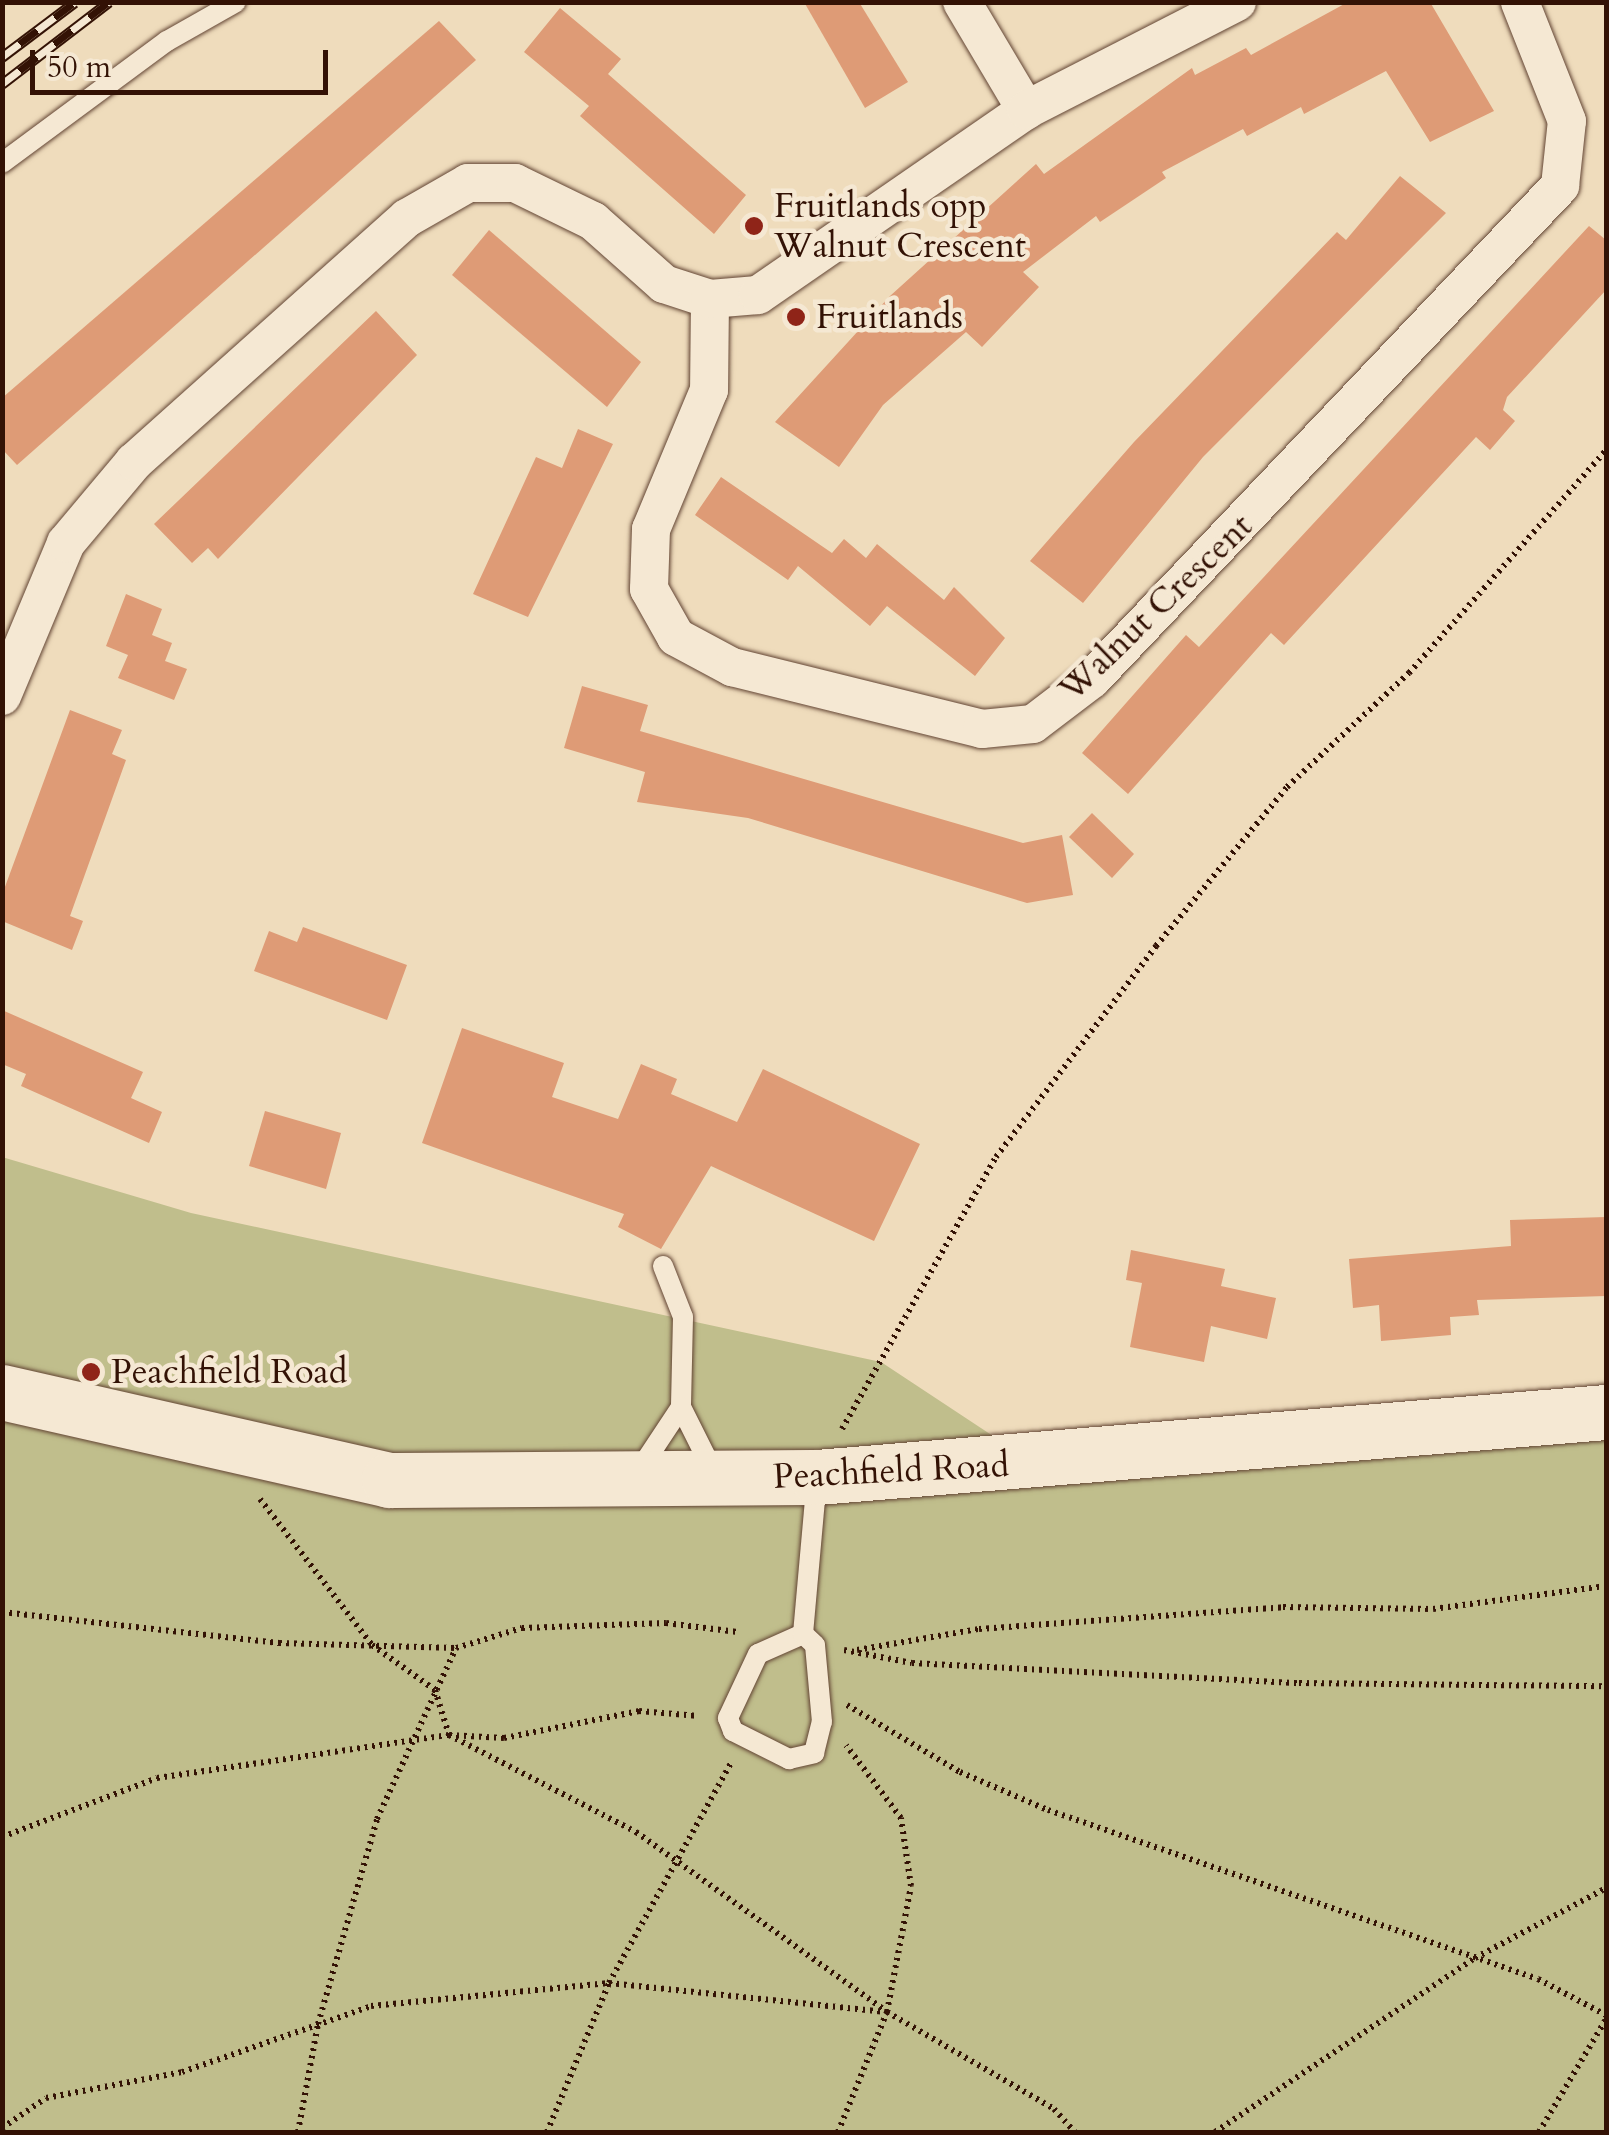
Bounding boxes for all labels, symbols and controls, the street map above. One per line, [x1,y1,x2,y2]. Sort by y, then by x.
scale bar [35,30,332,92]
text: 50 m [47,47,111,88]
place label: Fruitlands opp Walnut Crescent [774,185,1026,267]
marker: Fruitlands opp Walnut Crescent [743,215,765,237]
place label: Fruitlands [816,296,963,338]
marker: Fruitlands [785,306,807,328]
street label: Walnut Crescent [1051,505,1261,711]
place label: Peachfield Road [111,1351,347,1393]
marker: Peachfield Road [80,1361,102,1383]
street label: Peachfield Road [772,1444,1010,1498]

